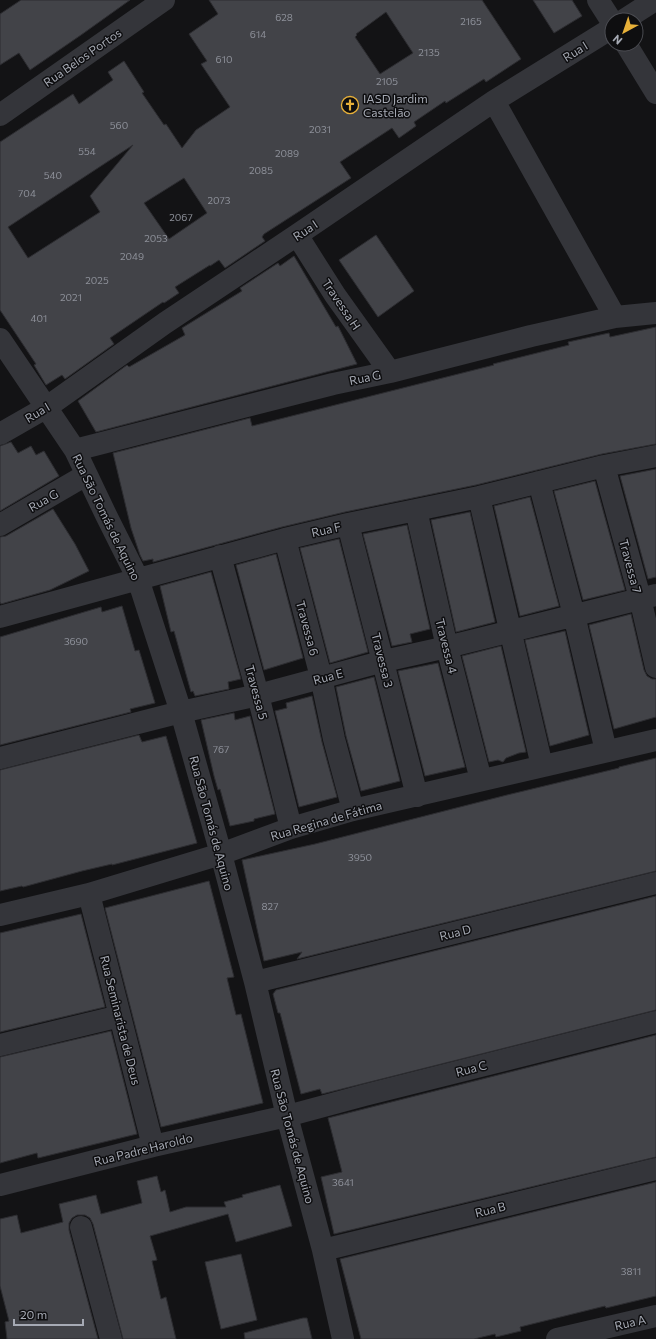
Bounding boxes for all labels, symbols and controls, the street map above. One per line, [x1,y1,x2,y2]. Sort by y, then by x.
house number: 628 [275,11,293,23]
north arrow [604,12,644,52]
house number: 2165 [460,15,482,27]
street label: Rua Belos Portos [40,25,124,89]
house number: 614 [250,28,266,40]
text: N [610,32,625,48]
street label: Rua I [560,38,590,64]
house number: 2135 [418,46,440,58]
house number: 610 [216,53,232,65]
house number: 2105 [376,75,398,87]
place label: IASD Jardim Castelão [363,91,428,119]
church icon: IASD Jardim Castelão [340,95,360,115]
house number: 560 [110,119,128,131]
house number: 2031 [309,123,331,135]
house number: 554 [78,145,96,157]
house number: 2089 [275,147,299,159]
house number: 2085 [249,164,273,176]
house number: 540 [44,169,62,181]
house number: 704 [18,187,36,199]
house number: 2073 [208,194,231,206]
house number: 2067 [169,211,193,223]
street label: Rua I [290,217,320,243]
house number: 2053 [144,232,168,244]
house number: 2049 [120,250,144,262]
house number: 2025 [85,274,109,286]
street label: Travessa H [320,276,364,332]
house number: 2021 [60,291,82,303]
house number: 401 [31,312,47,324]
street label: Rua G [348,367,382,387]
street label: Rua I [22,399,52,425]
street label: Rua São Tomás de Aquino [70,452,144,582]
street label: Rua G [26,486,60,514]
street label: Rua F [310,519,342,539]
street label: Travessa 7 [617,537,645,595]
street label: Travessa 6 [294,599,322,657]
street label: Travessa 4 [433,617,461,675]
street label: Travessa 3 [369,631,397,689]
house number: 3690 [64,635,88,647]
street label: Travessa 5 [243,663,271,721]
street label: Rua E [312,665,344,687]
house number: 767 [213,743,229,755]
street label: Rua São Tomás de Aquino [187,754,237,892]
street label: Rua Regina de Fátima [269,797,383,843]
house number: 3950 [348,851,372,863]
house number: 827 [262,900,278,912]
street label: Rua D [438,921,472,943]
street label: Rua Seminarista de Deus [98,954,144,1086]
street label: Rua C [454,1057,488,1079]
street label: Rua São Tomás de Aquino [268,1067,318,1205]
street label: Rua Padre Haroldo [92,1130,194,1168]
house number: 3641 [332,1176,354,1188]
street label: Rua B [473,1198,507,1220]
house number: 3811 [621,1265,641,1277]
scale bar [14,1301,83,1327]
text: 20 m [20,1307,47,1321]
street label: Rua A [613,1312,647,1332]

